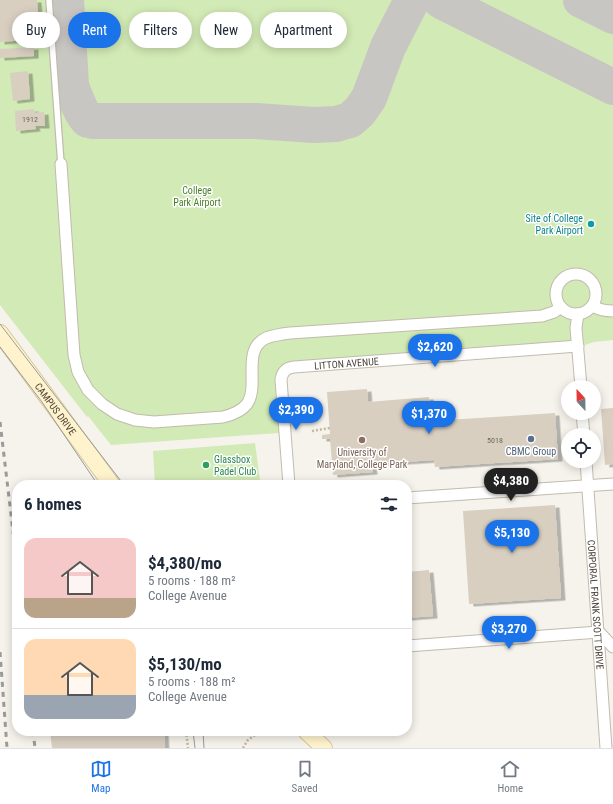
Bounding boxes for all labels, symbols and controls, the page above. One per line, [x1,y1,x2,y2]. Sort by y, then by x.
chip: Buy [12,12,60,48]
chip: Rent [68,12,121,48]
chip: Filters [129,12,192,48]
chip: New [200,12,252,48]
chip: Apartment [260,12,347,48]
house number: 1912 [22,115,38,124]
park label: College Park Airport [173,185,221,208]
place label: Site of College Park Airport [526,213,583,236]
marker: Site of College Park Airport [586,219,596,229]
pin: $2,620 [402,334,468,368]
text: $2,620 [417,339,453,354]
street label: LITTON AVENUE [314,356,379,371]
north arrow [561,380,601,420]
map controls [561,380,601,468]
street label: CAMPUS DRIVE [33,381,78,437]
pin: $2,390 [263,397,329,431]
pin: $1,370 [396,401,462,435]
text: $2,390 [278,402,314,417]
text: $1,370 [411,406,447,421]
button: locate [561,428,601,468]
marker: CBMC Group [526,434,536,444]
marker: University of Maryland, College Park [357,435,367,445]
house number: 5018 [487,436,503,445]
place label: CBMC Group [506,446,556,457]
place label: University of Maryland, College Park [317,447,408,470]
place label: Glassbox Padel Club [214,454,256,477]
marker: Glassbox Padel Club [201,460,211,470]
pin: $4,380 [478,468,544,502]
text: $4,380 [493,473,529,488]
icon: filters [378,493,400,515]
text: 6 homes [24,494,82,514]
pin: $5,130 [479,520,545,554]
text: $5,130 [494,525,530,540]
street label: CORPORAL FRANK SCOTT DRIVE [586,539,606,670]
text: $4,380/mo [148,553,222,573]
icon: home [56,554,104,602]
text: 5 rooms · 188 m² [148,573,235,588]
text: College Avenue [148,588,227,603]
pin: $3,270 [476,616,542,650]
text: $3,270 [491,621,527,636]
text: $5,130/mo [148,654,222,674]
icon: home [56,655,104,703]
text: 5 rooms · 188 m² [148,674,235,689]
text: College Avenue [148,689,227,704]
tab: Map [90,758,112,795]
tab: Saved [292,758,318,795]
tab: Home [497,758,523,795]

